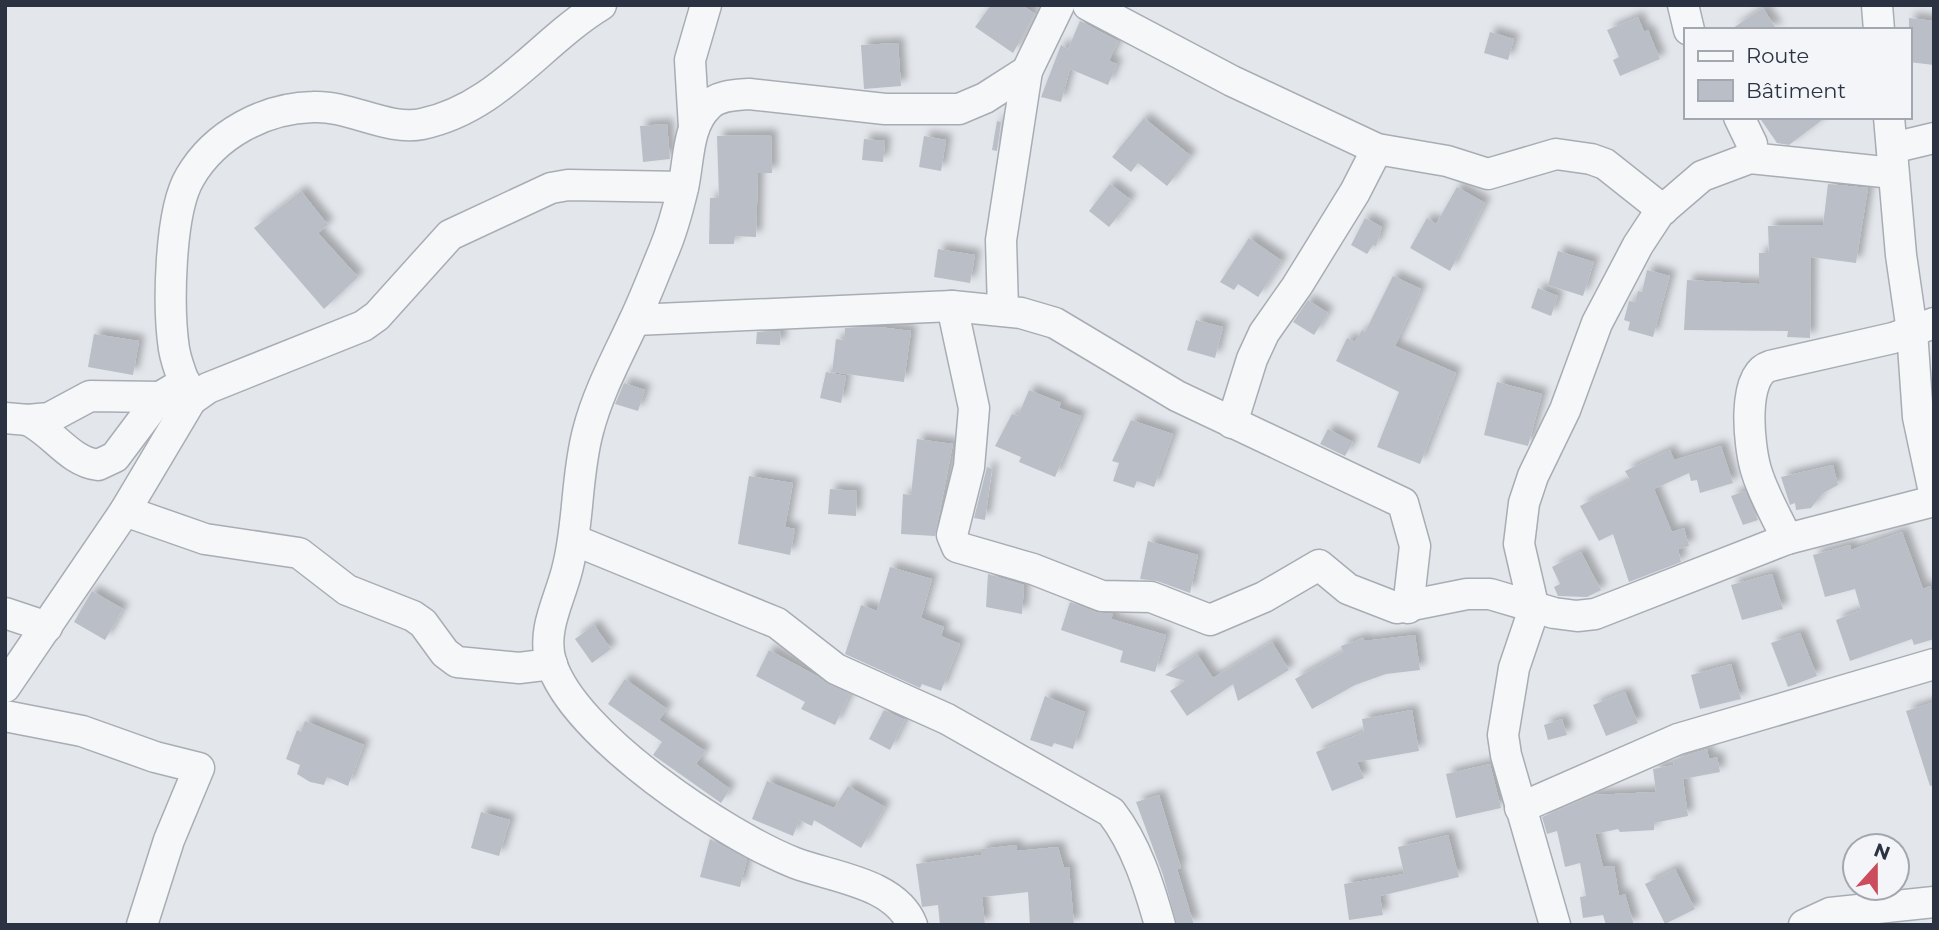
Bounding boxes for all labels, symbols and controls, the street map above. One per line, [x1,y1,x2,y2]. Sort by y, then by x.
legend [1684,28,1911,119]
text: Route [1746,43,1809,68]
text: Bâtiment [1746,78,1846,103]
north arrow [1841,832,1911,902]
text: N [1871,838,1893,865]

